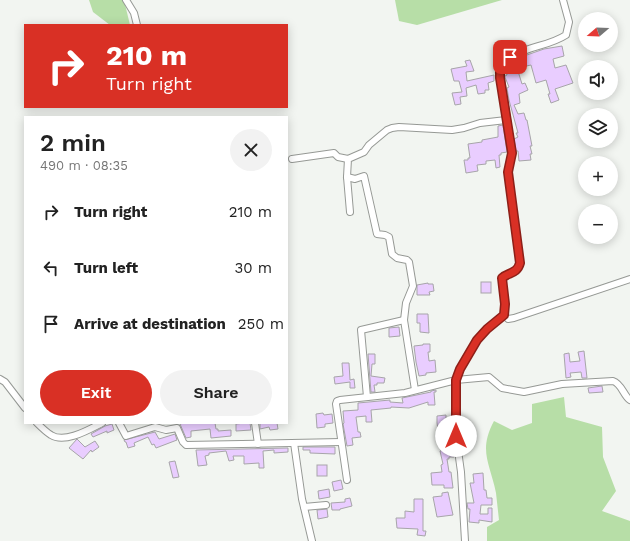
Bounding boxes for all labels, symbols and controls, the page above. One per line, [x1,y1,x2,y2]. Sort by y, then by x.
north arrow [578,12,618,52]
map controls [578,12,618,244]
text: 210 m [106,39,187,72]
icon: right [40,40,92,92]
pin [493,40,527,74]
icon: arrive [499,46,521,68]
button: sound [578,60,618,100]
text: Turn right [106,73,192,94]
button: layers [578,108,618,148]
text: 2 min [40,129,106,157]
button: close [230,129,272,171]
button: + [578,156,618,196]
text: 490 m · 08:35 [40,158,128,173]
icon: right [40,201,62,223]
text: Turn right [74,203,147,221]
text: 210 m [229,203,272,221]
button: − [578,204,618,244]
icon: left [40,257,62,279]
text: Turn left [74,259,138,277]
text: 30 m [235,259,272,277]
icon: arrive [40,313,62,335]
text: Arrive at destination [74,315,226,333]
text: 250 m [238,315,284,333]
button: Exit [40,370,152,416]
button: Share [160,370,272,416]
position arrow [435,415,477,457]

